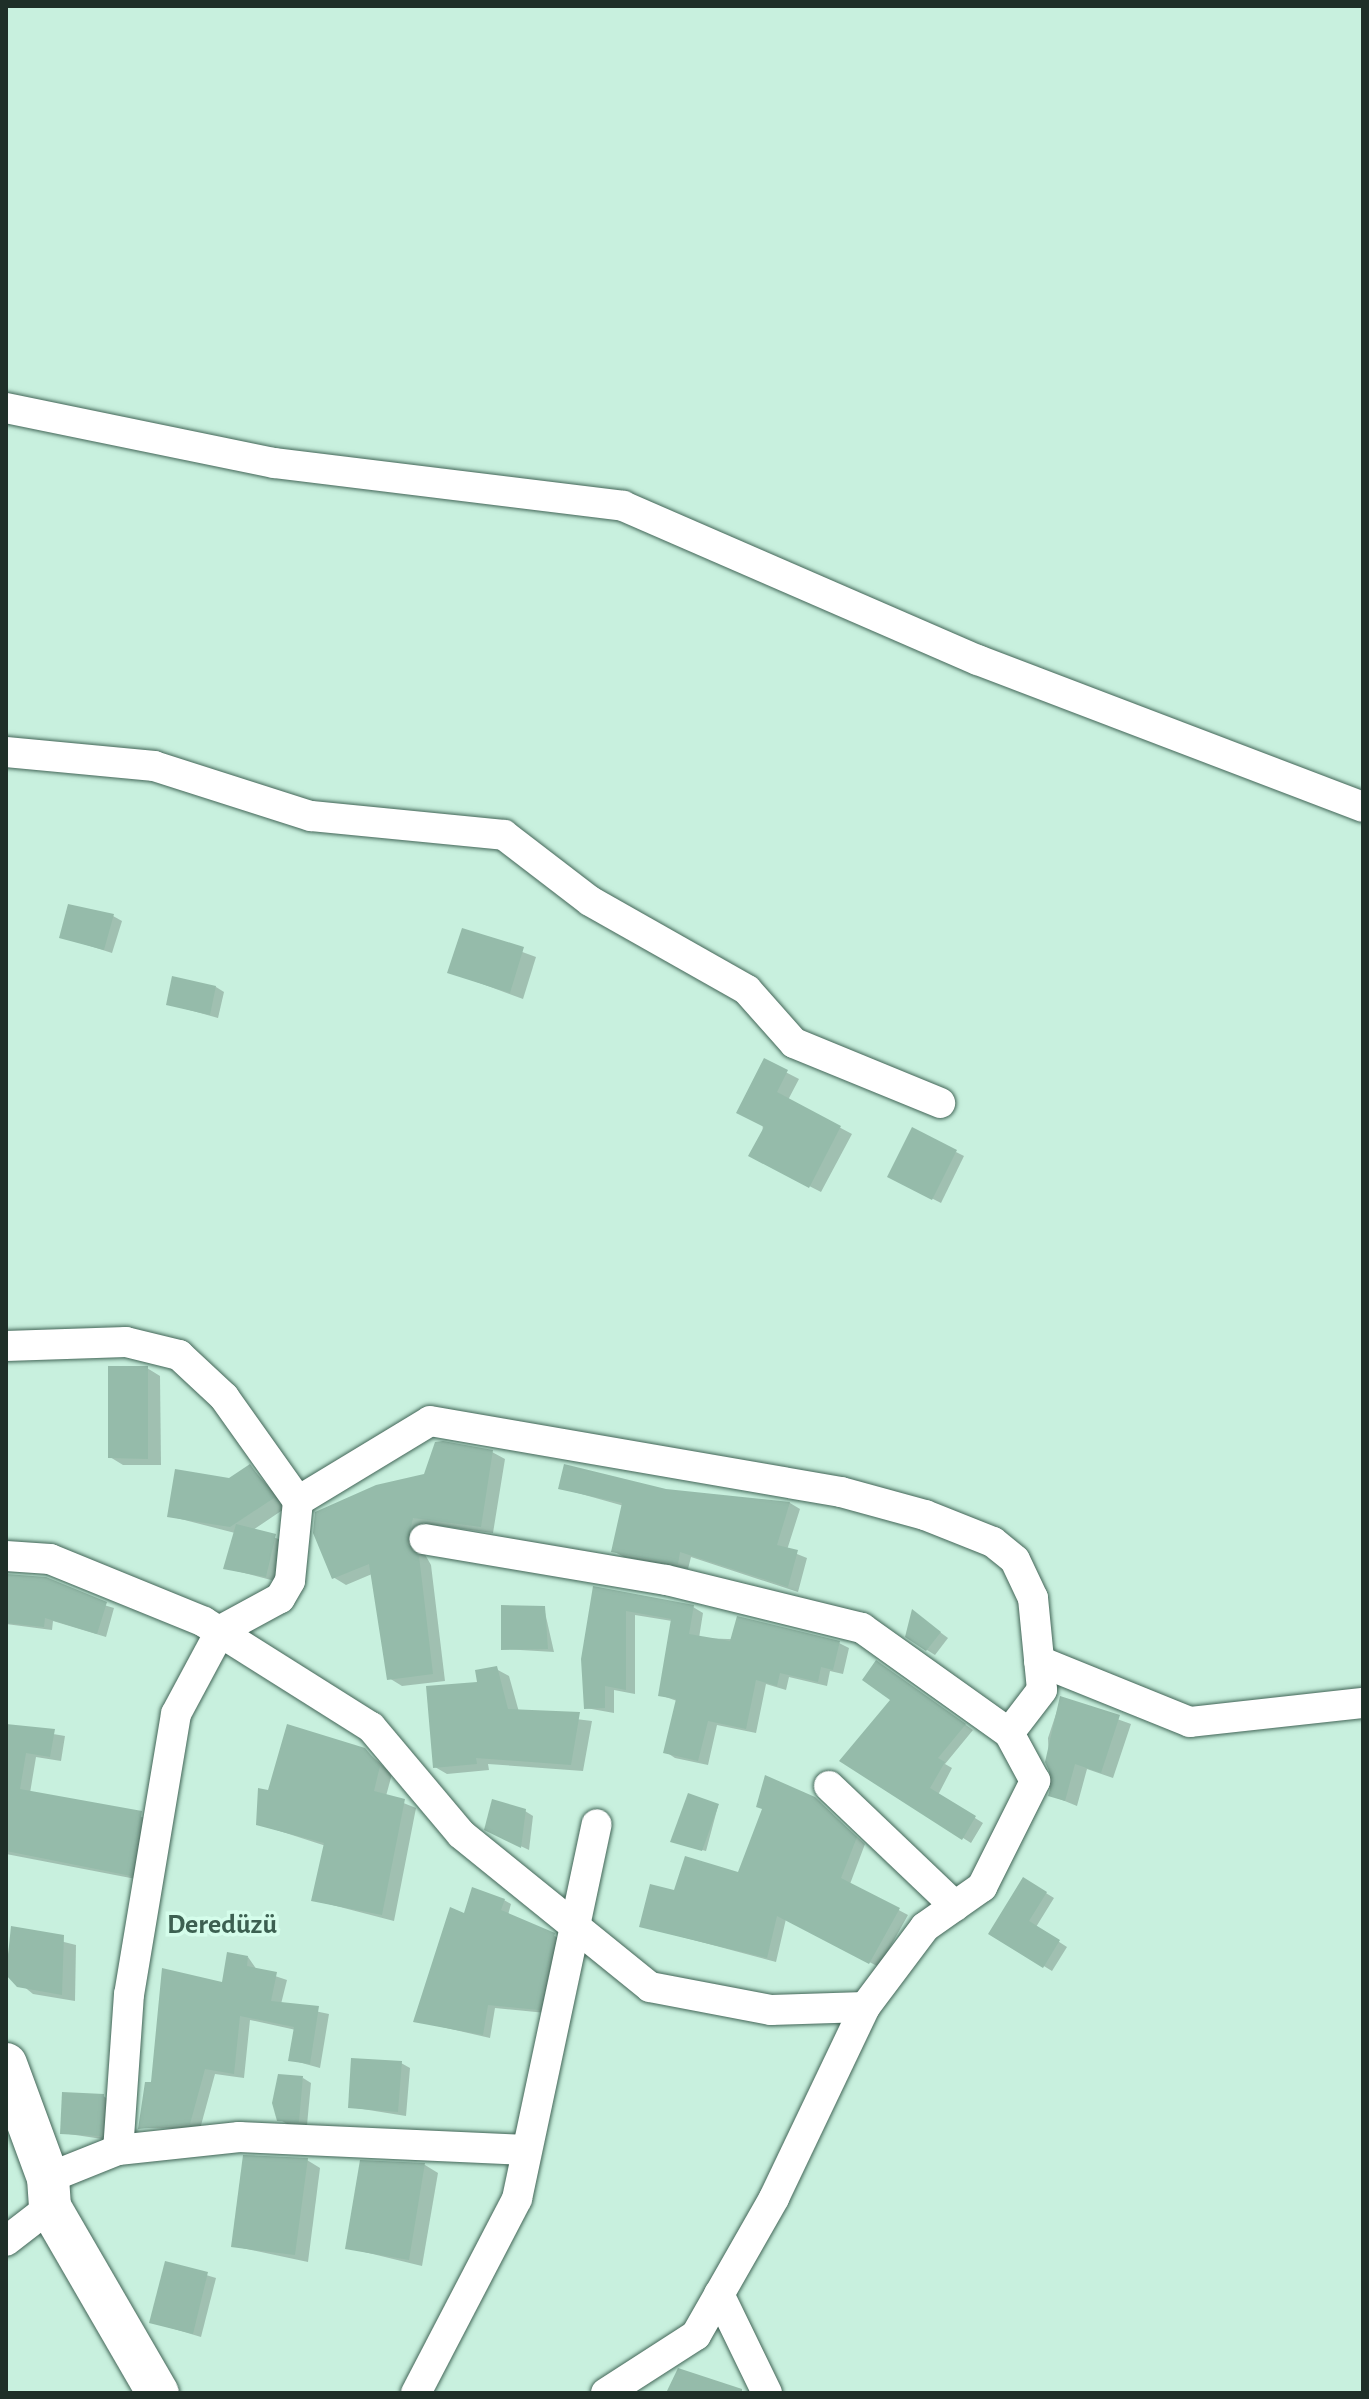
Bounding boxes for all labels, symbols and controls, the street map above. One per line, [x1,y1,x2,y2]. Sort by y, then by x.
district label: Deredüzü [167,1908,277,1942]

